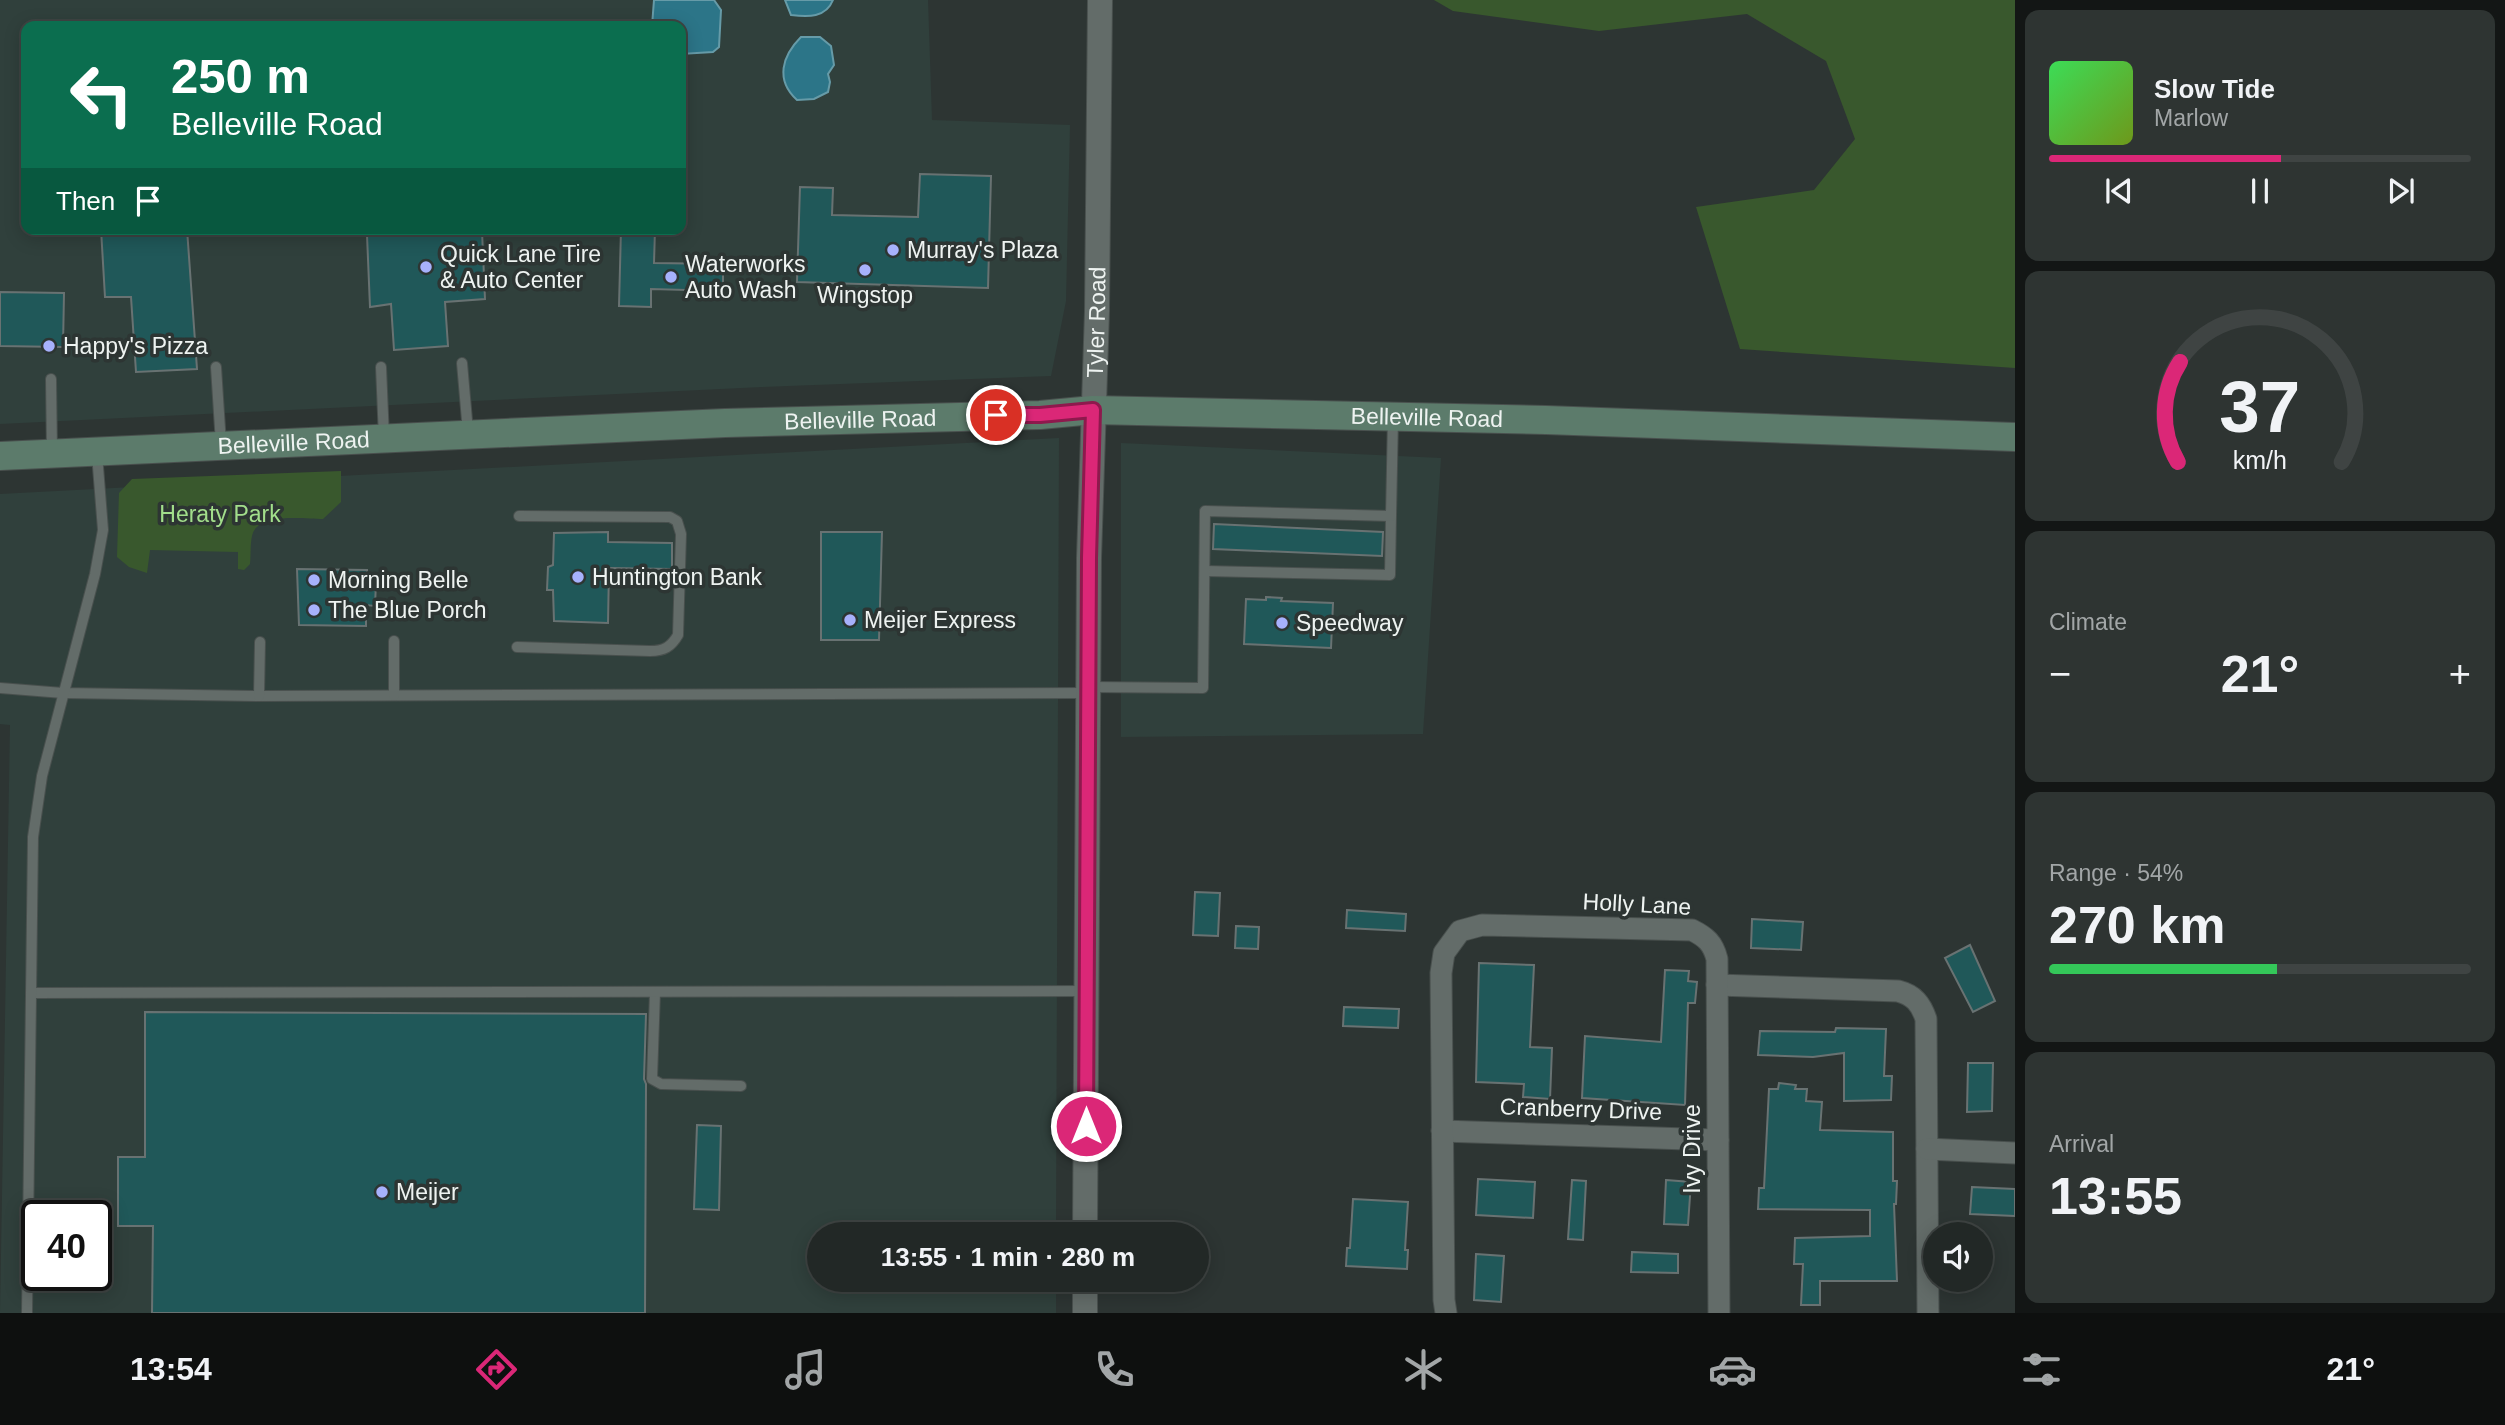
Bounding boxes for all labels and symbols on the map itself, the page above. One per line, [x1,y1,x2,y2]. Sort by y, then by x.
place label: Murray's Plaza [907,237,1059,263]
place label: Quick Lane Tire & Auto Center [440,241,601,293]
marker: Murray's Plaza [885,242,901,258]
place label: Waterworks Auto Wash [685,251,806,303]
marker: Quick Lane Tire & Auto Center [418,259,434,275]
marker: Wingstop [857,262,873,278]
street label: Tyler Road [1082,266,1110,378]
marker: Waterworks Auto Wash [663,269,679,285]
place label: Wingstop [817,282,913,308]
place label: Happy's Pizza [63,333,208,359]
marker: Happy's Pizza [41,338,57,354]
pin [966,385,1026,445]
street label: Belleville Road [1350,403,1503,432]
street label: Belleville Road [784,405,937,434]
street label: Belleville Road [217,426,370,459]
park label: Heraty Park [159,501,281,527]
place label: Huntington Bank [592,564,763,590]
place label: Morning Belle [328,567,469,593]
marker: Huntington Bank [570,569,586,585]
marker: Morning Belle [306,572,322,588]
place label: The Blue Porch [328,597,487,623]
marker: The Blue Porch [306,602,322,618]
place label: Meijer Express [864,607,1016,633]
place label: Speedway [1296,610,1404,636]
marker: Meijer Express [842,612,858,628]
marker: Speedway [1274,615,1290,631]
street label: Holly Lane [1582,888,1692,920]
position arrow [1049,1089,1123,1163]
street label: Cranberry Drive [1499,1093,1663,1125]
street label: Ivy Drive [1679,1104,1705,1194]
place label: Meijer [396,1179,459,1205]
marker: Meijer [374,1184,390,1200]
speed limit sign: 40 [21,1200,112,1291]

